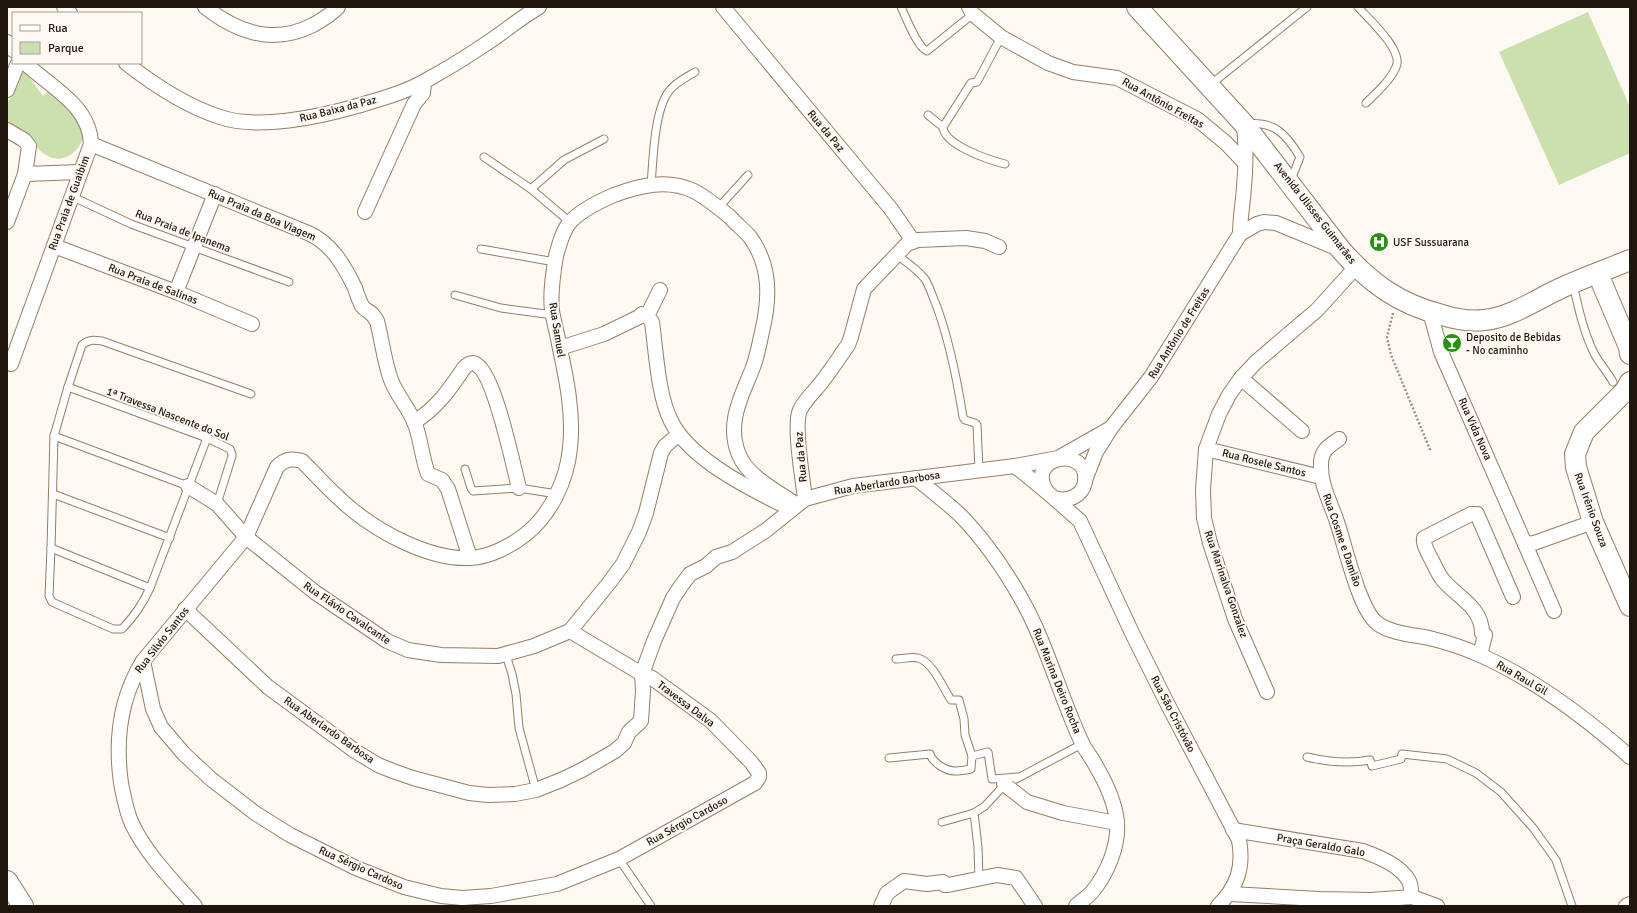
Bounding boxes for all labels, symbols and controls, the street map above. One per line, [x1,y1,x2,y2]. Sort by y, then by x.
legend [12,12,142,64]
text: Rua [48,21,68,36]
text: Parque [48,41,84,56]
street label: Rua Antônio Freitas [1120,75,1206,131]
street label: Rua Baixa da Paz [298,93,378,125]
street label: Rua da Paz [805,107,847,155]
street label: Rua Praia de Guaibim [46,154,92,252]
street label: Avenida Ulisses Guimarães [1271,159,1359,267]
street label: Rua Praia da Boa Viagem [206,186,318,244]
street label: Rua Praia de Ipanema [133,207,233,255]
hospital icon: USF Sussuarana [1368,231,1390,253]
place label: USF Sussuarana [1393,236,1470,249]
street label: Rua Praia de Salinas [106,261,200,307]
street label: Rua Antônio de Freitas [1146,285,1213,381]
street label: Rua Samuel [546,302,568,358]
place label: Deposito de Bebidas - No caminho [1466,331,1561,357]
bar icon: Deposito de Bebidas - No caminho [1441,332,1463,354]
street label: 1ª Travessa Nascente do Sol [105,385,231,443]
street label: Rua Vida Nova [1455,396,1495,463]
street label: Rua da Paz [792,431,810,483]
street label: Rua Rosele Santos [1221,446,1307,480]
street label: Rua Aberlardo Barbosa [833,468,941,498]
street label: Rua Irênio Souza [1571,471,1611,549]
street label: Rua Cosme e Damião [1320,492,1364,589]
street label: Rua Marinalva Gonzalez [1202,529,1250,639]
street label: Rua Flávio Cavalcante [301,579,393,647]
street label: Rua Silvio Santos [132,604,192,676]
street label: Rua Marina Deiro Rocha [1030,626,1084,736]
street label: Rua Raul Gil [1494,658,1550,698]
street label: Rua São Cristóvão [1148,673,1198,755]
street label: Travessa Dalva [655,678,718,730]
street label: Rua Aberlardo Barbosa [281,694,377,766]
street label: Rua Sérgio Cardoso [644,793,730,849]
street label: Praça Geraldo Galo [1276,831,1366,859]
street label: Rua Sérgio Cardoso [317,844,405,893]

